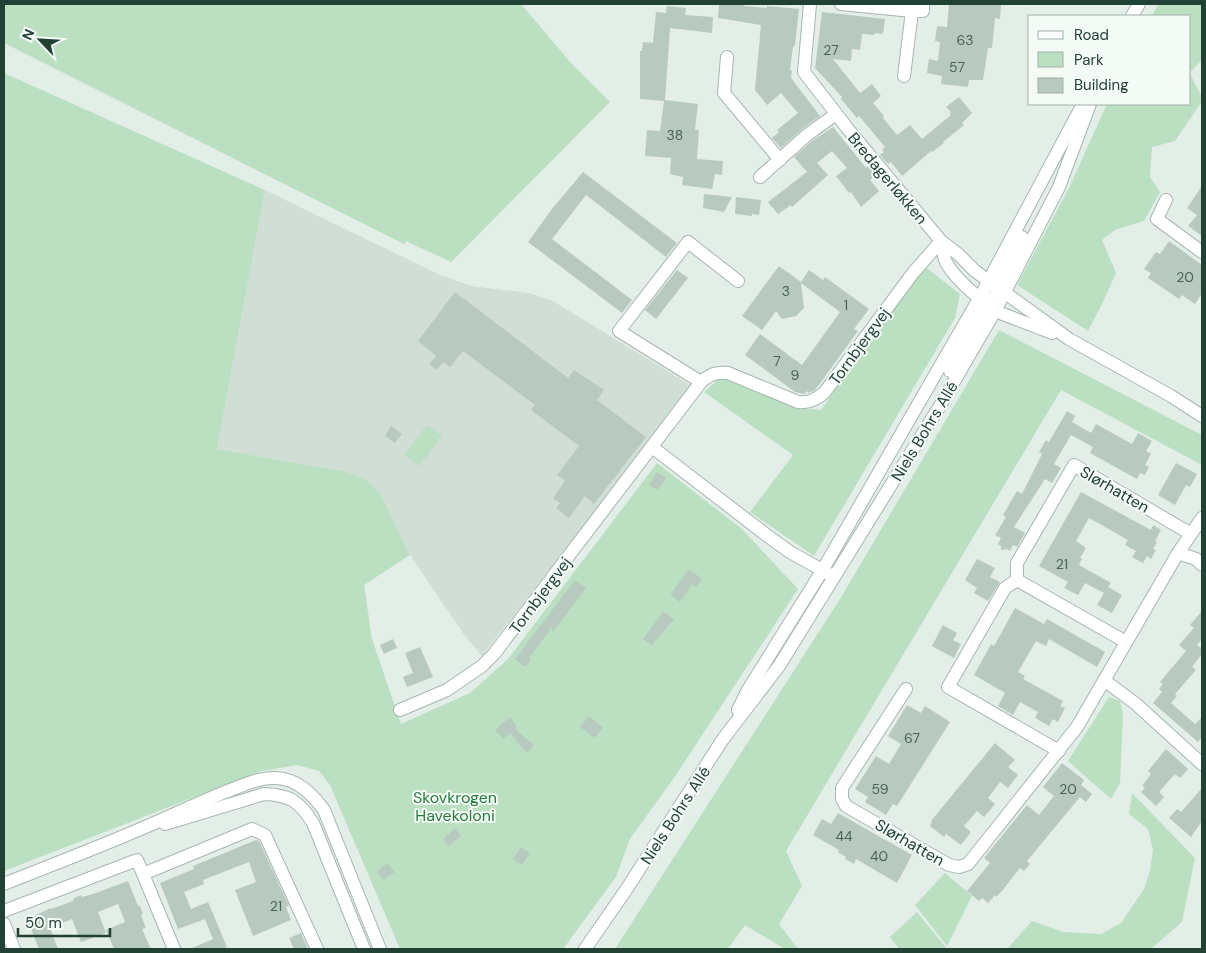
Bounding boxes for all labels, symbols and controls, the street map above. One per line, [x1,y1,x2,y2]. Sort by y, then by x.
north arrow [15,15,65,65]
legend [1028,15,1191,105]
text: Road [1074,25,1109,45]
text: N [18,26,39,43]
house number: 63 [956,31,974,49]
house number: 27 [823,41,839,59]
text: Park [1074,50,1104,70]
house number: 57 [949,58,965,76]
text: Building [1074,75,1129,95]
house number: 38 [667,126,683,144]
street label: Bredagerløkken [843,128,932,229]
house number: 20 [1176,268,1194,286]
house number: 3 [782,282,790,300]
house number: 1 [844,296,848,314]
street label: Tornbjergvej [824,303,895,389]
house number: 7 [773,352,781,370]
house number: 9 [791,366,800,384]
street label: Niels Bohrs Allé [886,377,963,485]
street label: Slørhatten [1076,461,1153,518]
street label: Tornbjergvej [505,553,576,638]
house number: 21 [1056,555,1068,573]
house number: 67 [904,729,920,747]
street label: Niels Bohrs Allé [636,762,715,868]
house number: 59 [872,780,889,798]
house number: 20 [1059,780,1077,798]
park label: Skovkrogen Havekoloni [413,787,497,826]
street label: Slørhatten [871,814,948,871]
house number: 44 [836,827,853,845]
house number: 40 [870,847,888,865]
house number: 21 [270,897,282,915]
scale bar [18,906,110,938]
text: 50 m [25,913,62,933]

